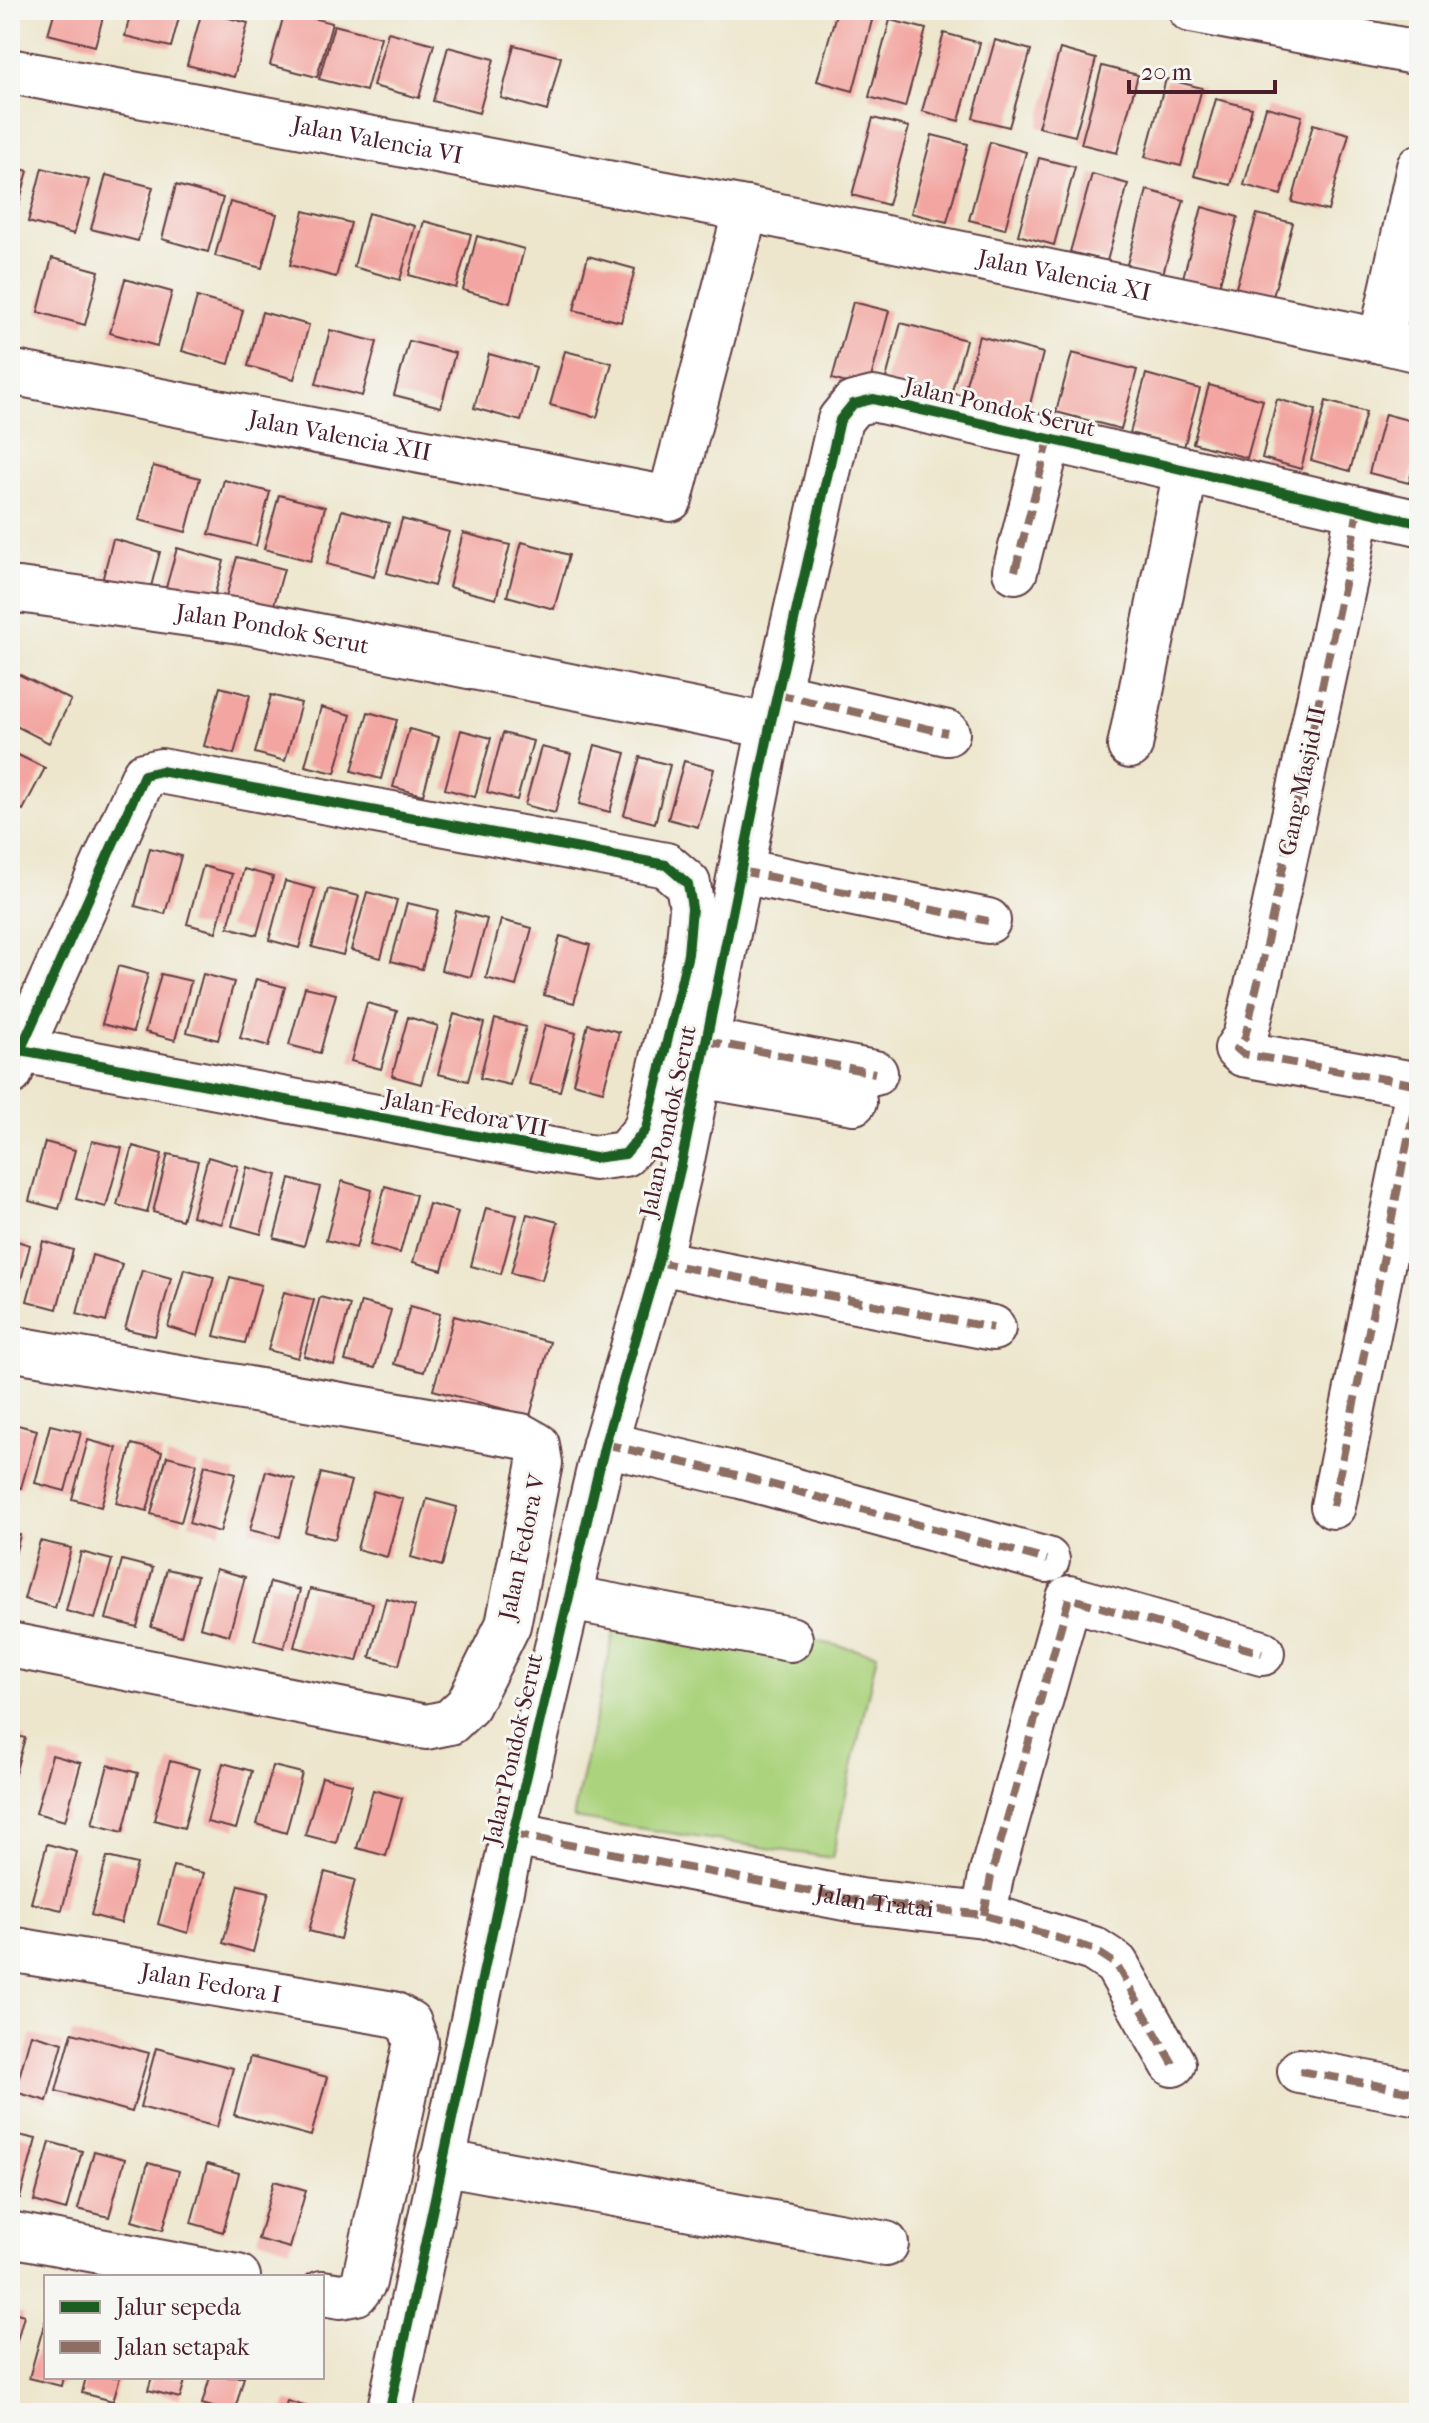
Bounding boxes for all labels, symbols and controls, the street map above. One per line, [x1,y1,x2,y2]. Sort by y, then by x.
scale bar [1129,44,1275,94]
text: 20 m [1141,58,1192,86]
street label: Jalan Valencia VI [288,110,465,170]
street label: Jalan Valencia XI [973,243,1153,307]
street label: Jalan Pondok Serut [900,371,1099,443]
street label: Jalan Valencia XII [244,404,434,467]
street label: Jalan Pondok Serut [172,598,372,660]
street label: Gang Masjid II [1273,704,1331,858]
street label: Jalan Pondok Serut [634,1022,702,1221]
street label: Jalan Fedora VII [379,1083,551,1143]
street label: Jalan Fedora V [492,1470,551,1624]
street label: Jalan Pondok Serut [477,1650,549,1849]
street label: Jalan Tratai [811,1878,935,1923]
street label: Jalan Fedora I [137,1957,284,2009]
legend [44,2275,324,2379]
text: Jalur sepeda [114,2293,242,2321]
text: Jalan setapak [114,2333,250,2361]

